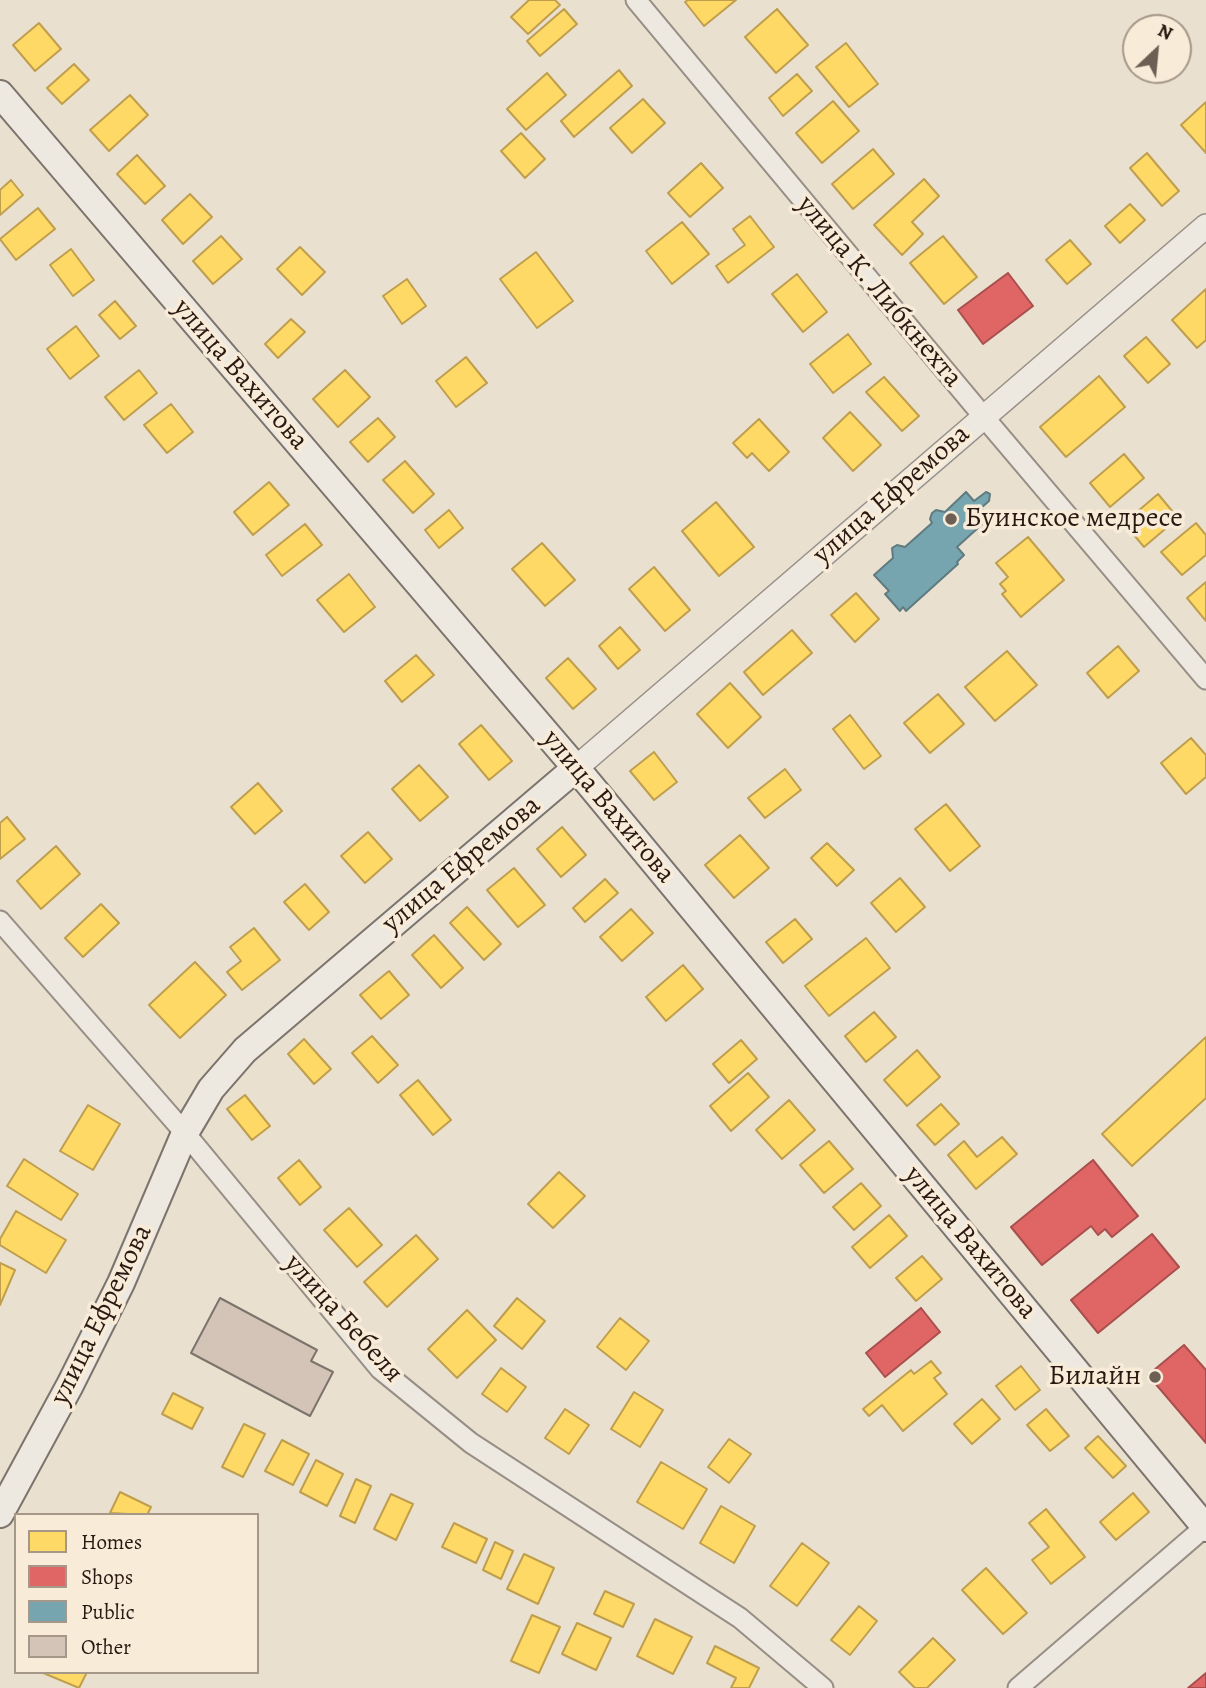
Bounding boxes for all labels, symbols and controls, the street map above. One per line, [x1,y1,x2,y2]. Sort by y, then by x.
north arrow [1122,14,1192,84]
text: N [1153,17,1177,47]
street label: улица К. Либкнехта [789,189,969,395]
street label: улица Вахитова [165,292,315,458]
street label: улица Ефремова [807,418,977,572]
place label: Буинское медресе [965,502,1183,536]
marker: Буинское медресе [943,511,959,527]
street label: улица Вахитова [534,724,682,890]
street label: улица Ефремова [376,789,548,941]
street label: улица Вахитова [896,1160,1044,1326]
street label: улица Ефремова [44,1219,160,1411]
street label: улица Бебеля [277,1248,409,1390]
place label: Билайн [1048,1360,1141,1394]
marker: Билайн [1147,1369,1163,1385]
legend [14,1513,259,1674]
text: Homes [81,1528,142,1556]
text: Shops [81,1563,133,1591]
text: Public [81,1598,135,1626]
text: Other [81,1633,131,1661]

